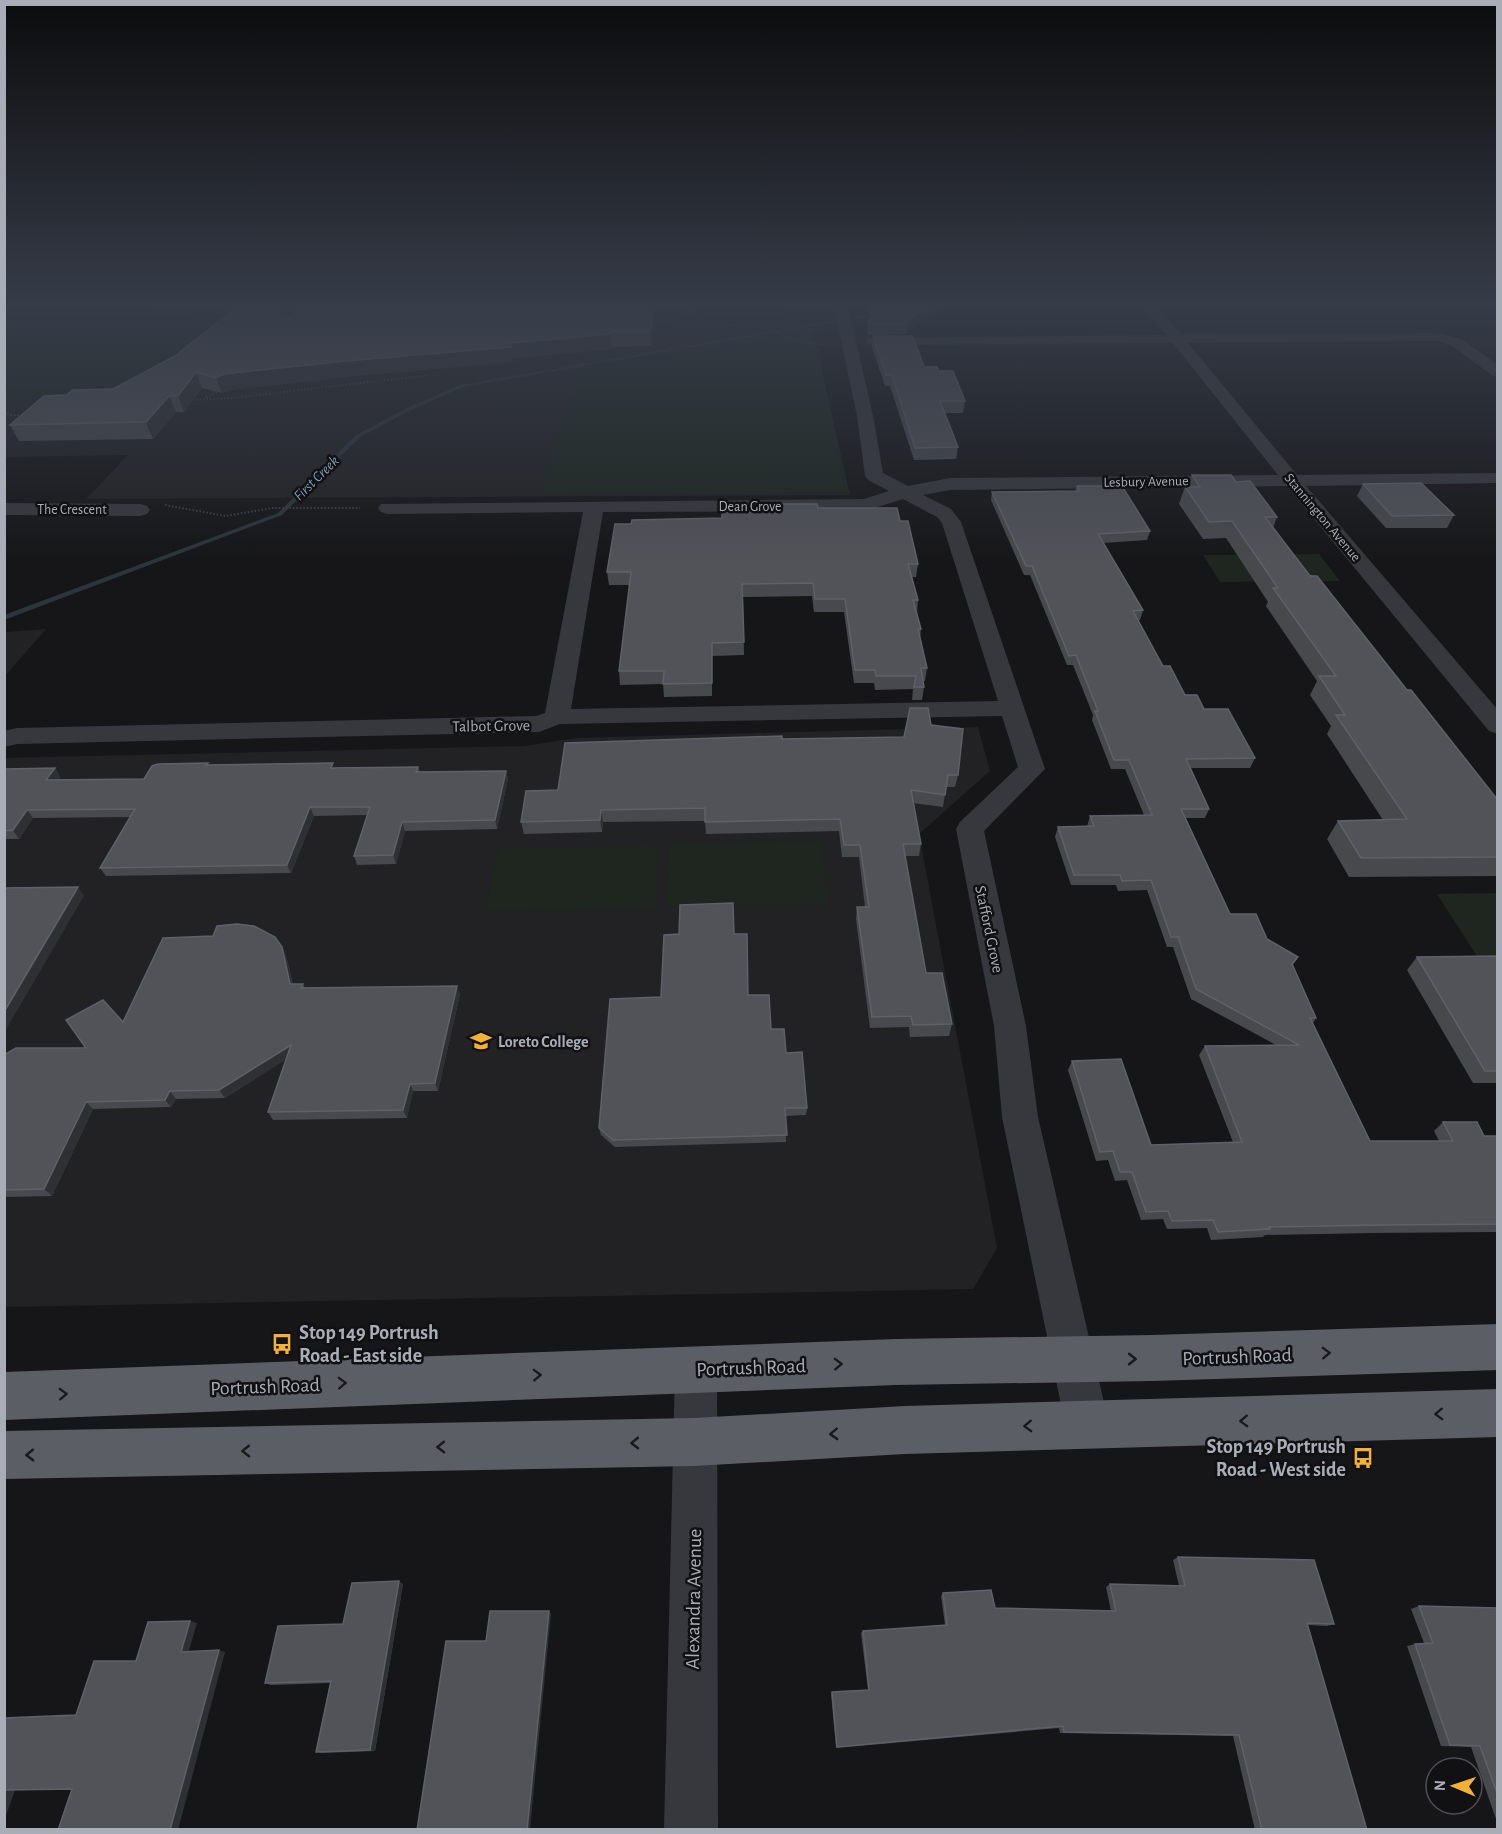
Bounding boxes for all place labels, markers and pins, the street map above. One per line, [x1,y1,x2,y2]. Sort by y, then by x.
school or university icon: Loreto College [469,1029,493,1053]
place label: Loreto College [498,1034,589,1050]
place label: Stop 149 Portrush Road - East side [299,1323,439,1366]
bus stop icon: Stop 149 Portrush Road - East side [270,1332,294,1356]
place label: Stop 149 Portrush Road - West side [1206,1437,1346,1480]
bus stop icon: Stop 149 Portrush Road - West side [1351,1446,1375,1470]

